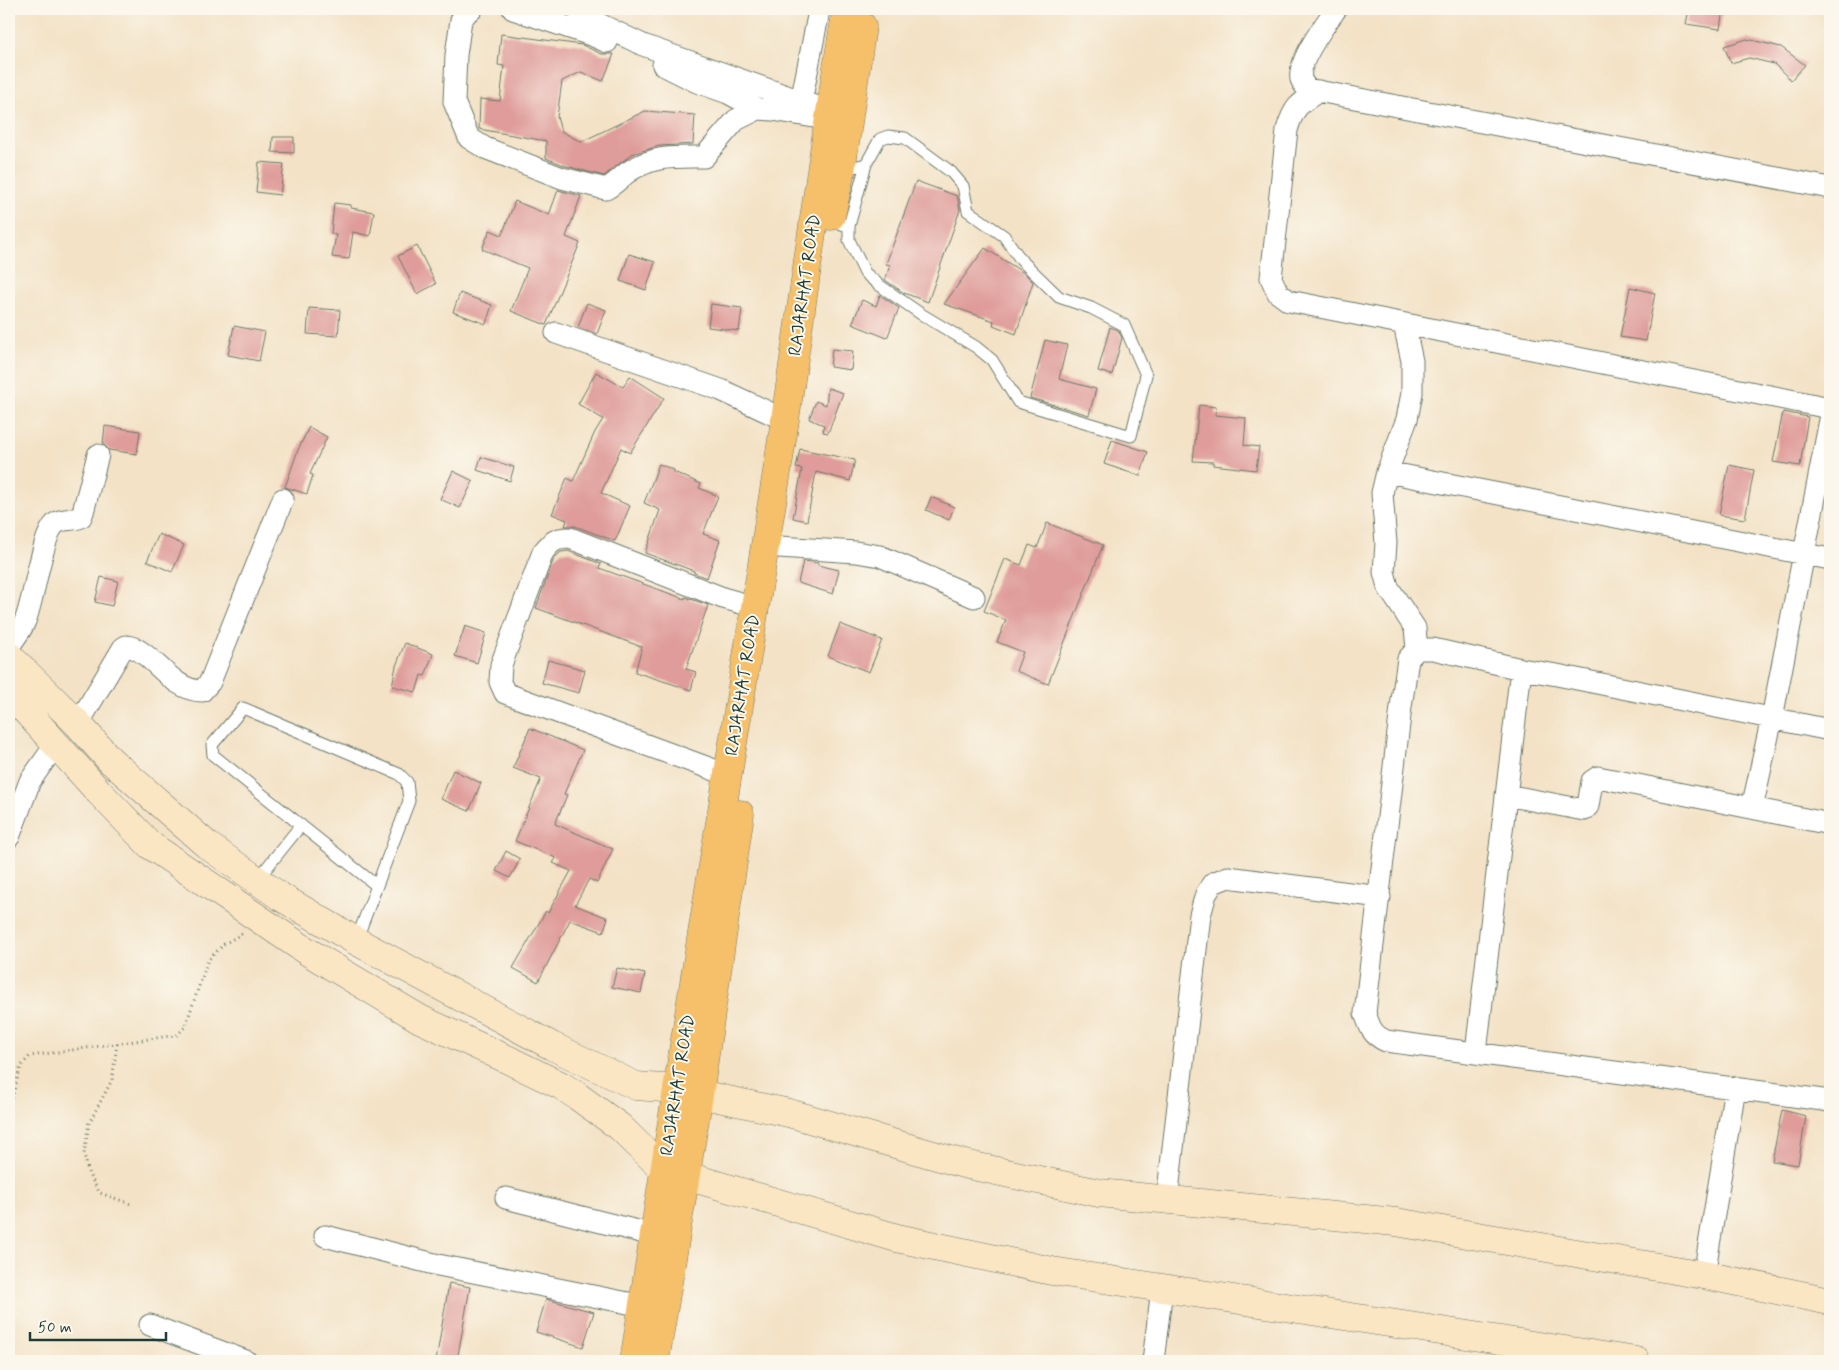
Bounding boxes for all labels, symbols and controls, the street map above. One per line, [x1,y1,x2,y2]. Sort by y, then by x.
street label: RAJARHAT ROAD [783,213,827,358]
street label: RAJARHAT ROAD [720,613,766,758]
street label: RAJARHAT ROAD [655,1013,701,1158]
scale bar [30,1310,166,1342]
text: 50 m [38,1318,72,1338]

